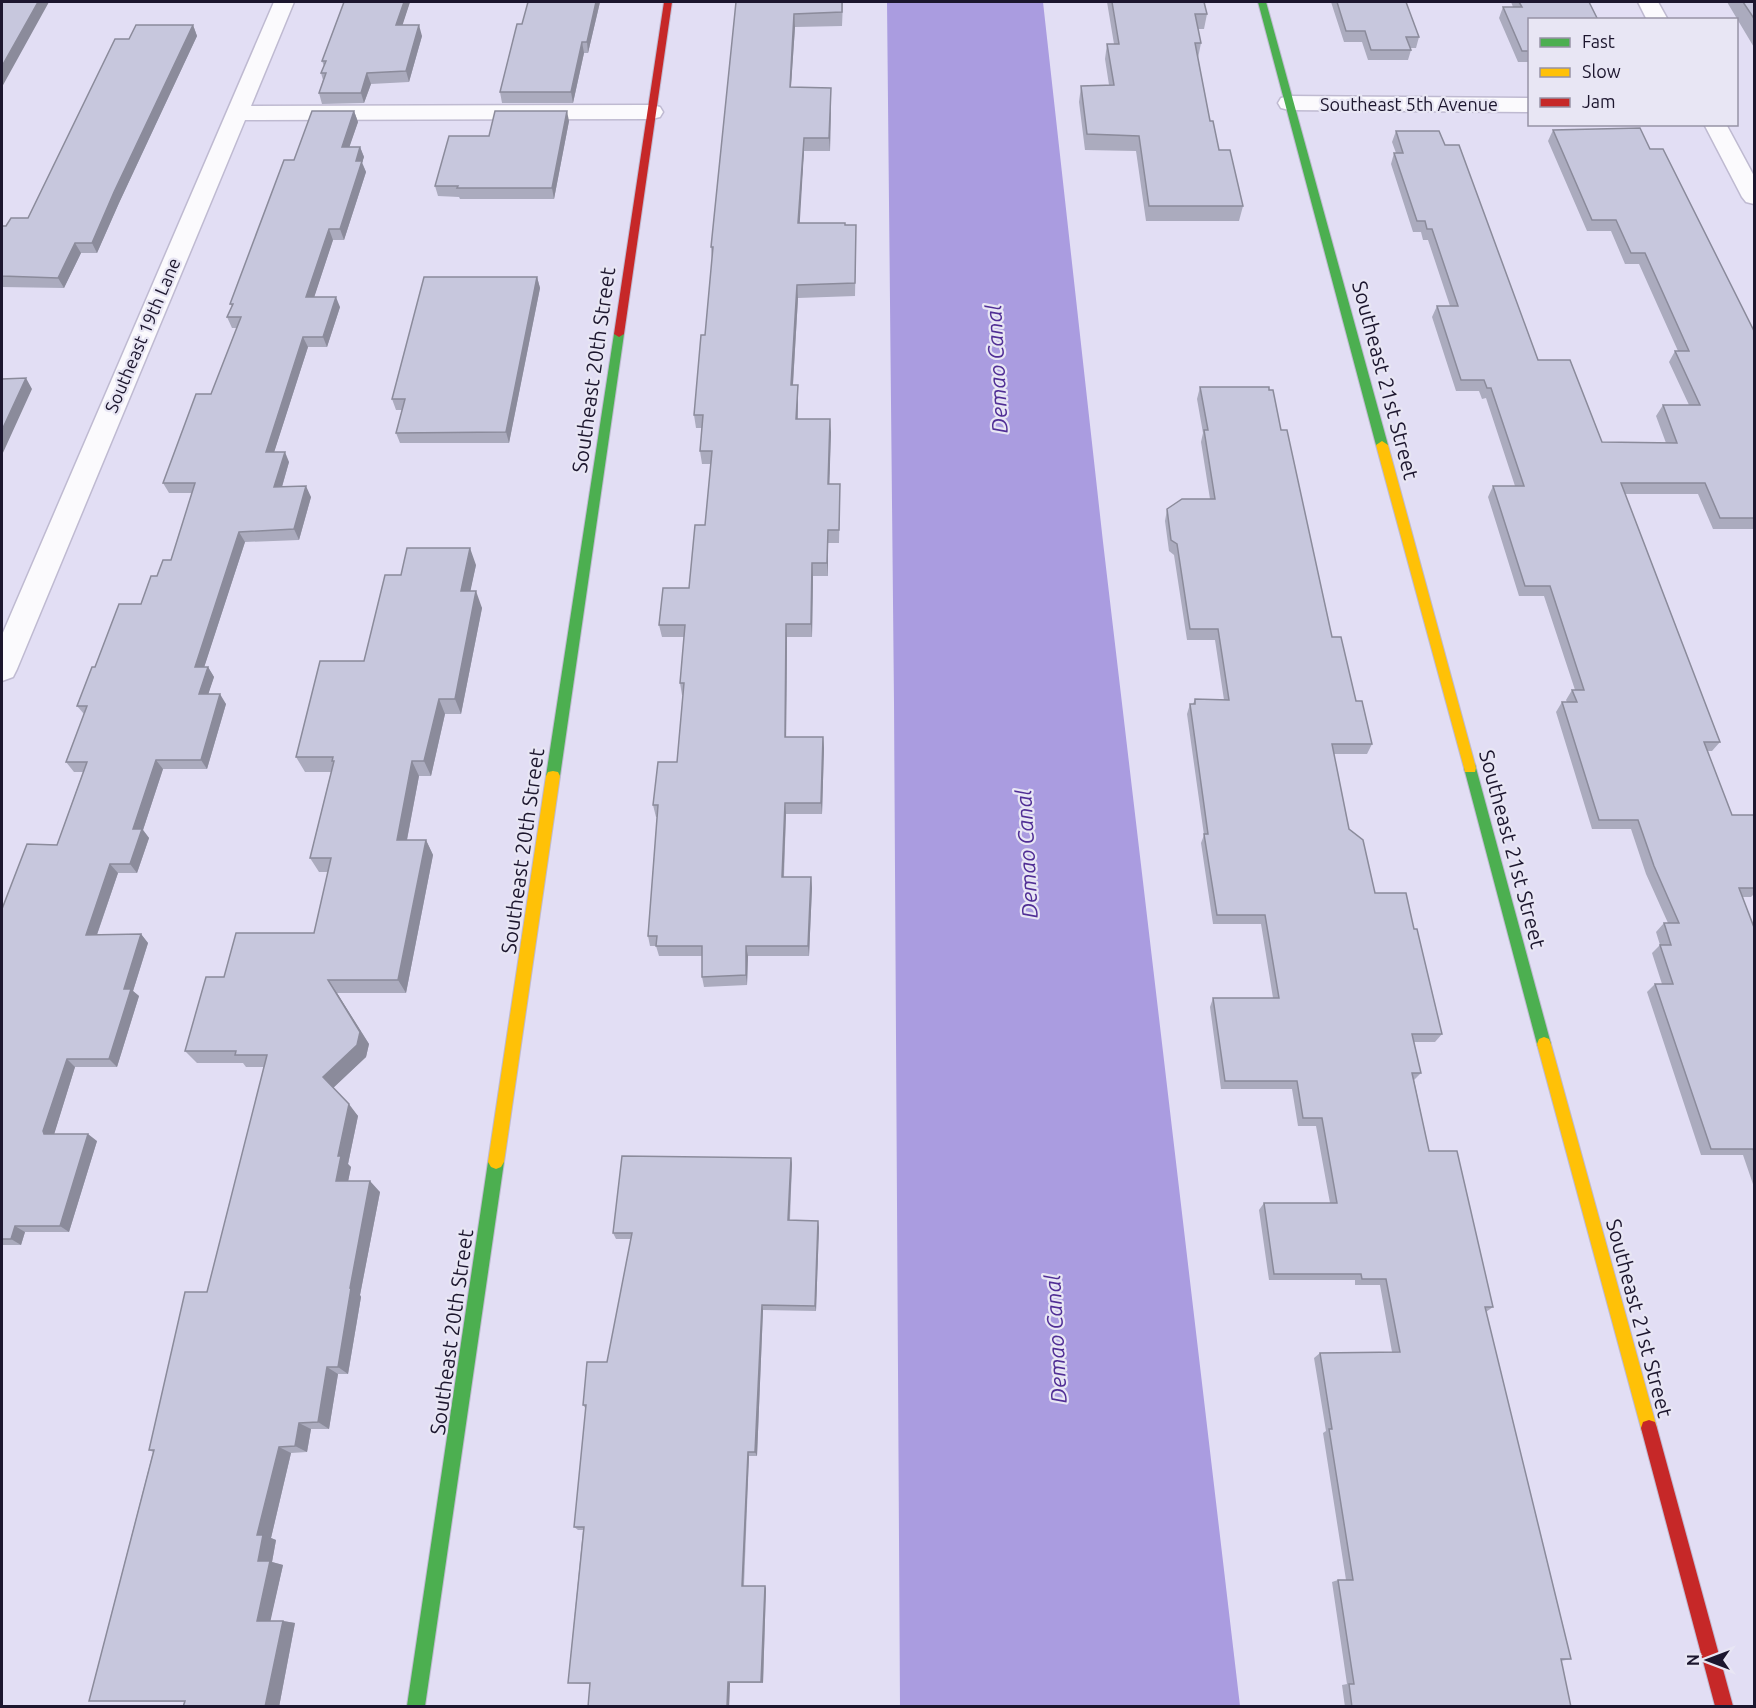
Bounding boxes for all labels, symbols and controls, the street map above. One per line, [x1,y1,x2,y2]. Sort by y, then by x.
legend [1528,18,1738,126]
text: Fast [1582,31,1615,51]
text: Slow [1582,61,1621,81]
text: Jam [1582,91,1616,111]
street label: Southeast 5th Avenue [1320,94,1498,114]
street label: Southeast 19th Lane [100,255,184,415]
street label: Southeast 20th Street [567,266,619,474]
street label: Southeast 21st Street [1348,278,1424,482]
water label: Demao Canal [980,304,1012,434]
street label: Southeast 20th Street [496,747,548,955]
street label: Southeast 21st Street [1475,747,1551,951]
water label: Demao Canal [1010,789,1042,919]
street label: Southeast 21st Street [1602,1216,1678,1420]
street label: Southeast 20th Street [425,1228,477,1436]
water label: Demao Canal [1039,1274,1071,1404]
north arrow [1678,1630,1738,1690]
text: N [1684,1654,1702,1666]

